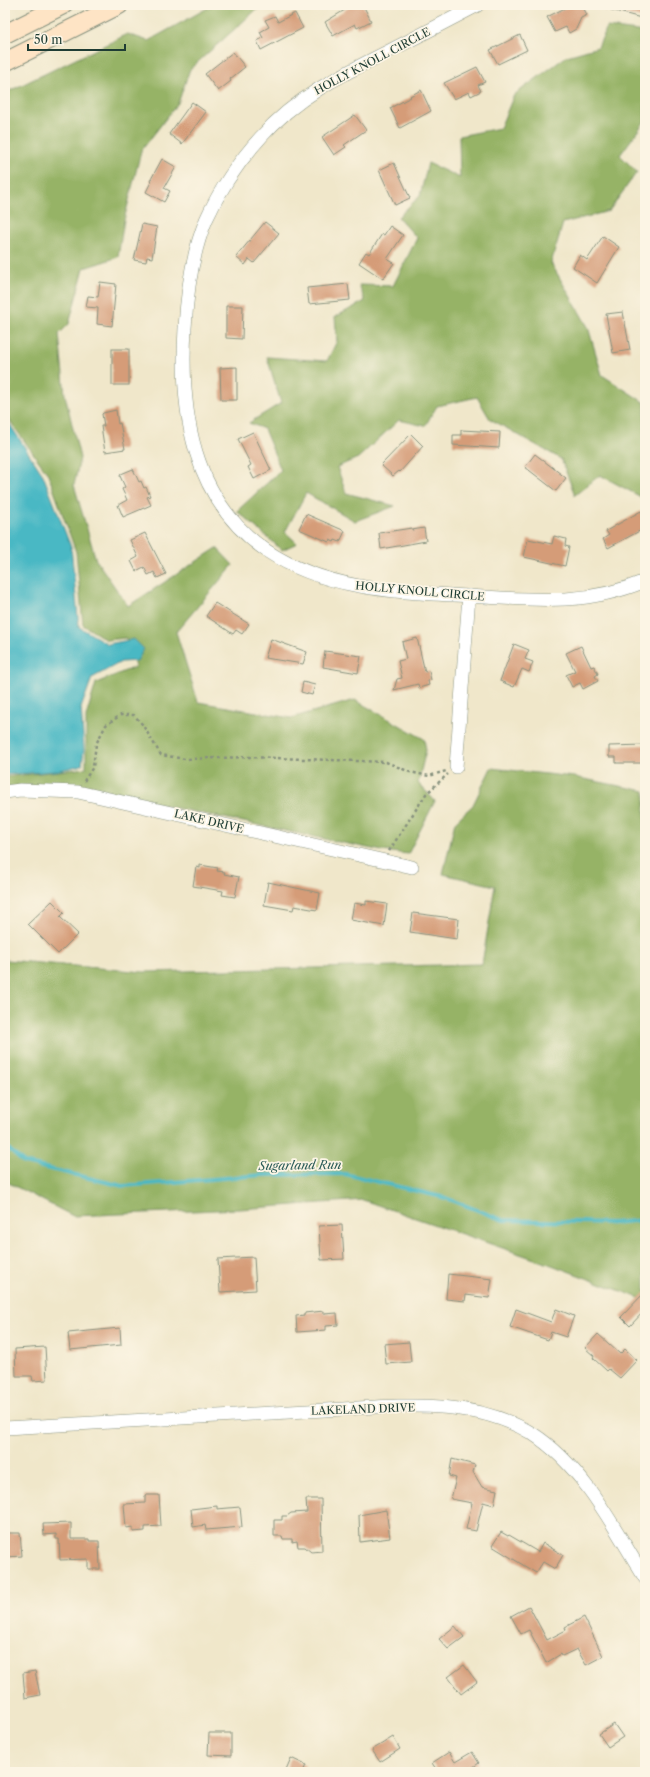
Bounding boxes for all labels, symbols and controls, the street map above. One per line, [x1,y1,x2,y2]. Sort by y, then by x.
street label: HOLLY KNOLL CIRCLE [312,24,433,98]
scale bar [28,26,125,52]
text: 50 m [34,32,63,47]
street label: HOLLY KNOLL CIRCLE [355,578,486,604]
street label: LAKE DRIVE [173,806,246,836]
water label: Sugarland Run [258,1157,341,1173]
street label: LAKELAND DRIVE [311,1400,416,1418]

